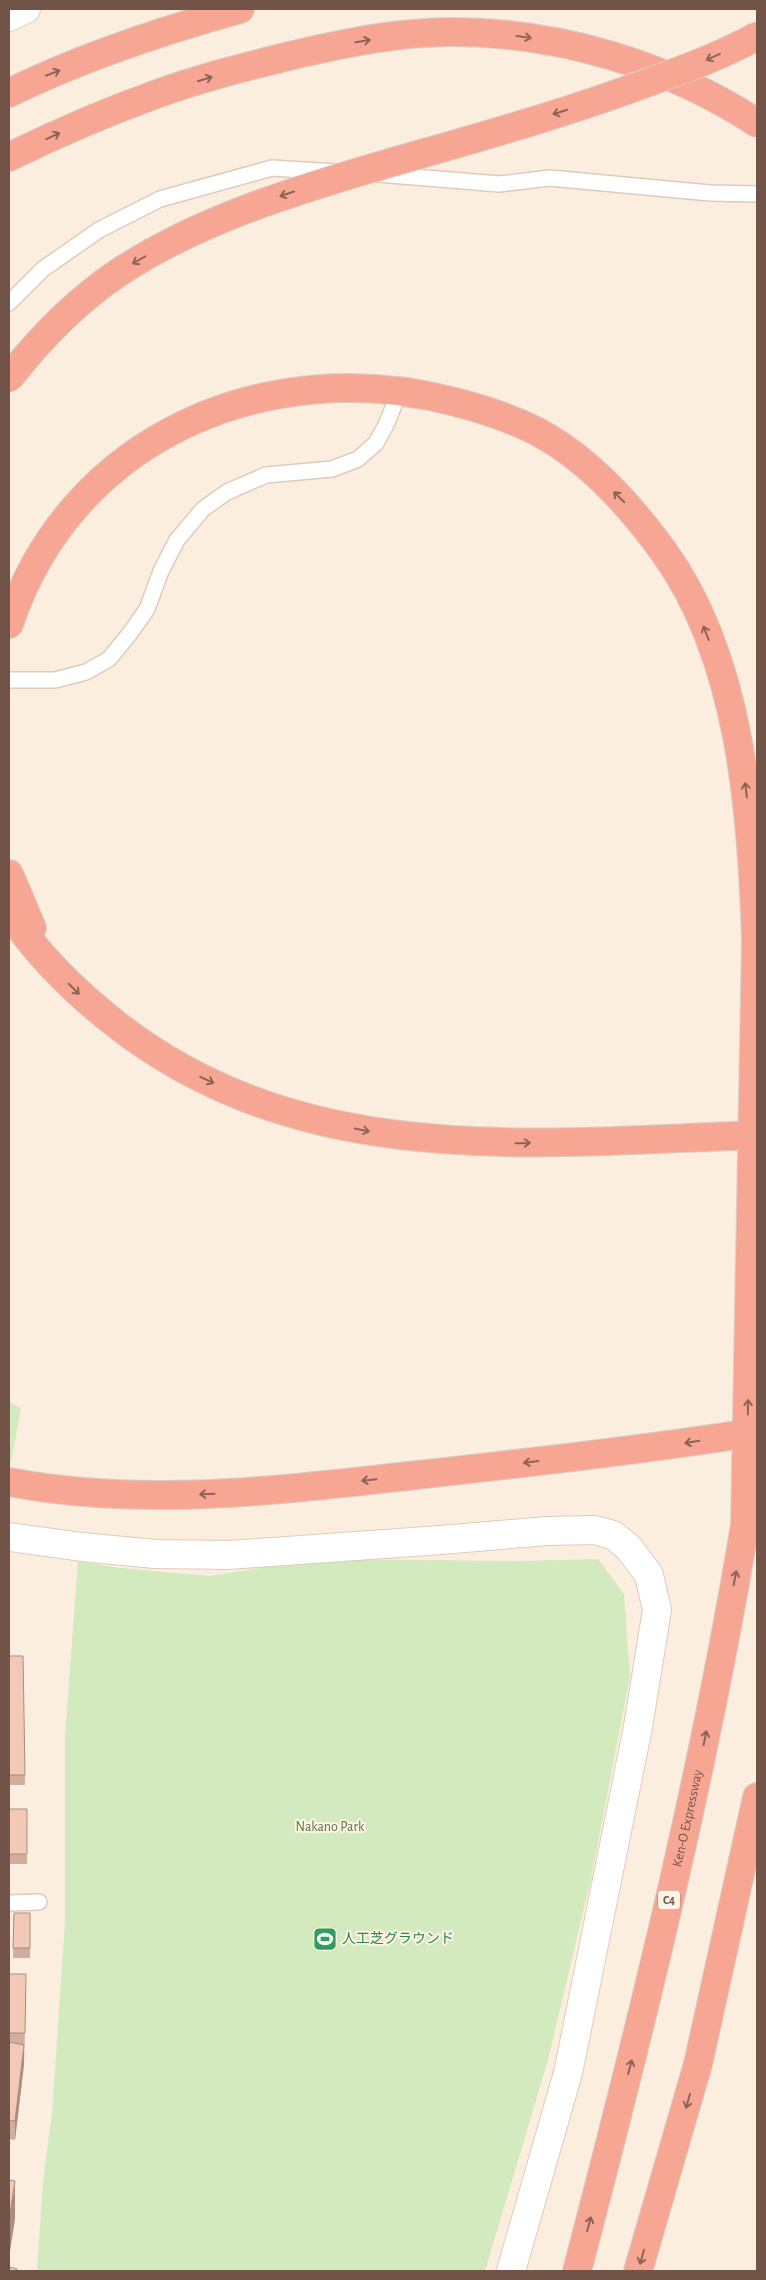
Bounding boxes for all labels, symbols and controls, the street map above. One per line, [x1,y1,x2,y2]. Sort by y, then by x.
one-way arrow [516,32,532,42]
one-way arrow [354,36,370,46]
one-way arrow [706,52,721,62]
one-way arrow [45,68,60,77]
one-way arrow [196,74,212,84]
one-way arrow [553,108,569,117]
one-way arrow [45,131,60,140]
one-way arrow [280,190,296,199]
one-way arrow [133,256,147,266]
one-way arrow [612,491,625,503]
one-way arrow [701,626,710,641]
one-way arrow [741,782,751,798]
one-way arrow [68,982,80,994]
one-way arrow [199,1076,214,1086]
one-way arrow [353,1126,369,1135]
one-way arrow [515,1138,531,1147]
one-way arrow [743,1399,752,1415]
one-way arrow [684,1438,700,1448]
one-way arrow [523,1457,539,1467]
one-way arrow [361,1475,377,1485]
one-way arrow [200,1490,216,1499]
one-way arrow [731,1570,740,1586]
one-way arrow [701,1730,710,1746]
street label: Ken-O Expressway [670,1768,705,1868]
park label: Nakano Park [296,1820,365,1834]
road number: C4 [658,1890,680,1910]
sports icon: 人工芝グラウンド [312,1926,338,1952]
place label: 人工芝グラウンド [342,1931,454,1946]
one-way arrow [626,2059,635,2075]
one-way arrow [682,2092,692,2108]
one-way arrow [585,2217,594,2233]
one-way arrow [636,2248,646,2264]

